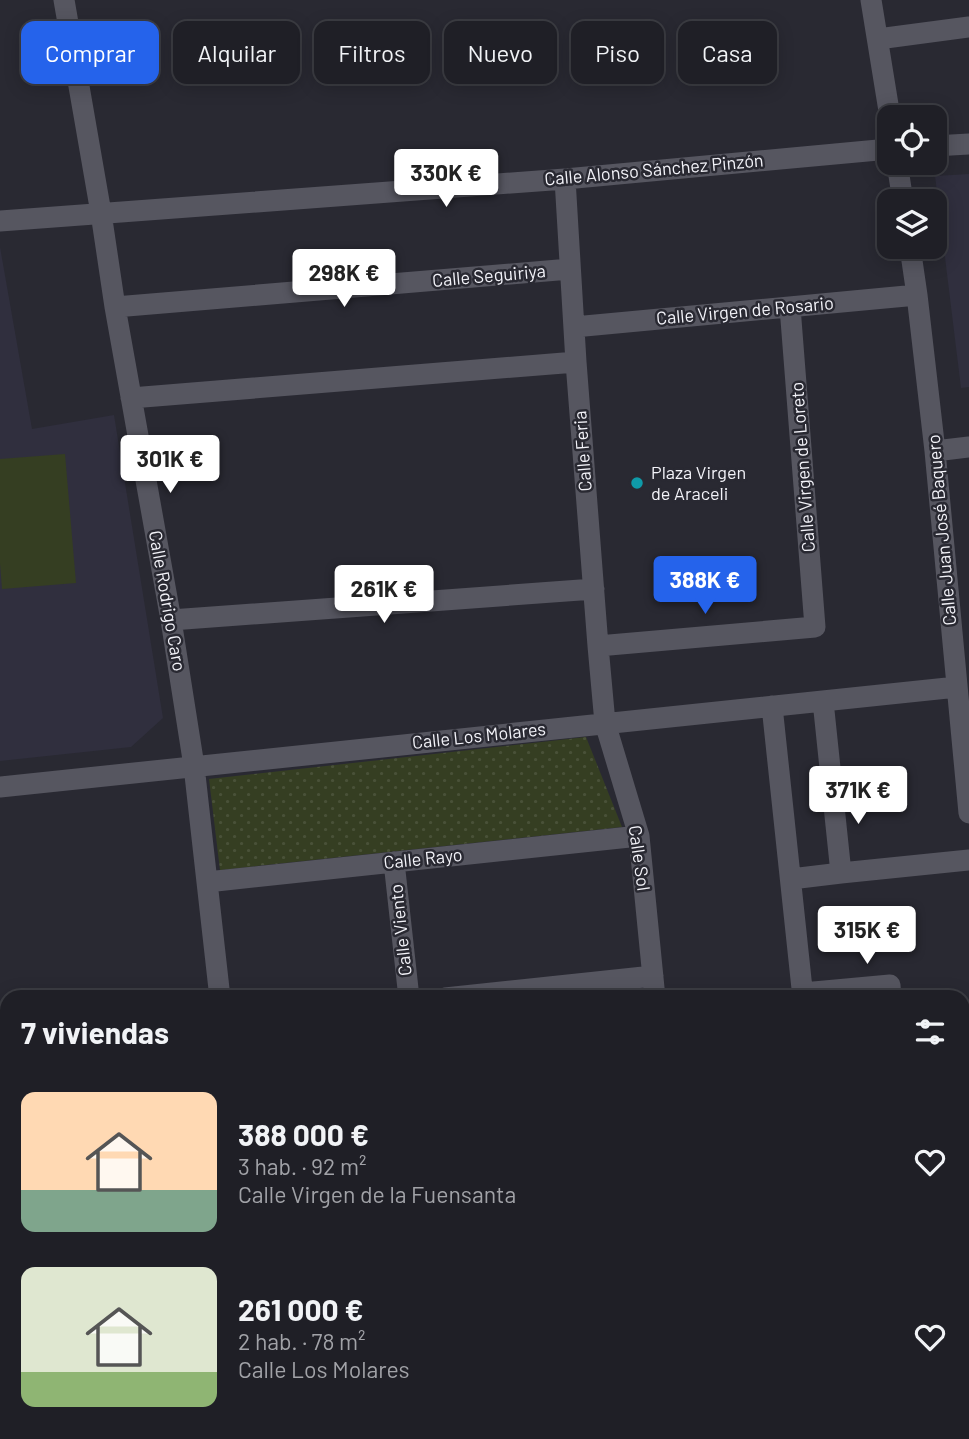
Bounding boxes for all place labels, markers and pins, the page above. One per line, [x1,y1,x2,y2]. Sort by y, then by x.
pin: 330K € [389,150,503,209]
pin: 298K € [287,250,401,309]
pin: 301K € [113,435,227,495]
place label: Plaza Virgen de Araceli [651,461,746,504]
marker: Plaza Virgen de Araceli [629,475,645,491]
pin: 388K € [648,556,762,616]
pin: 261K € [327,566,441,625]
pin: 371K € [801,766,915,826]
pin: 315K € [810,906,924,966]

